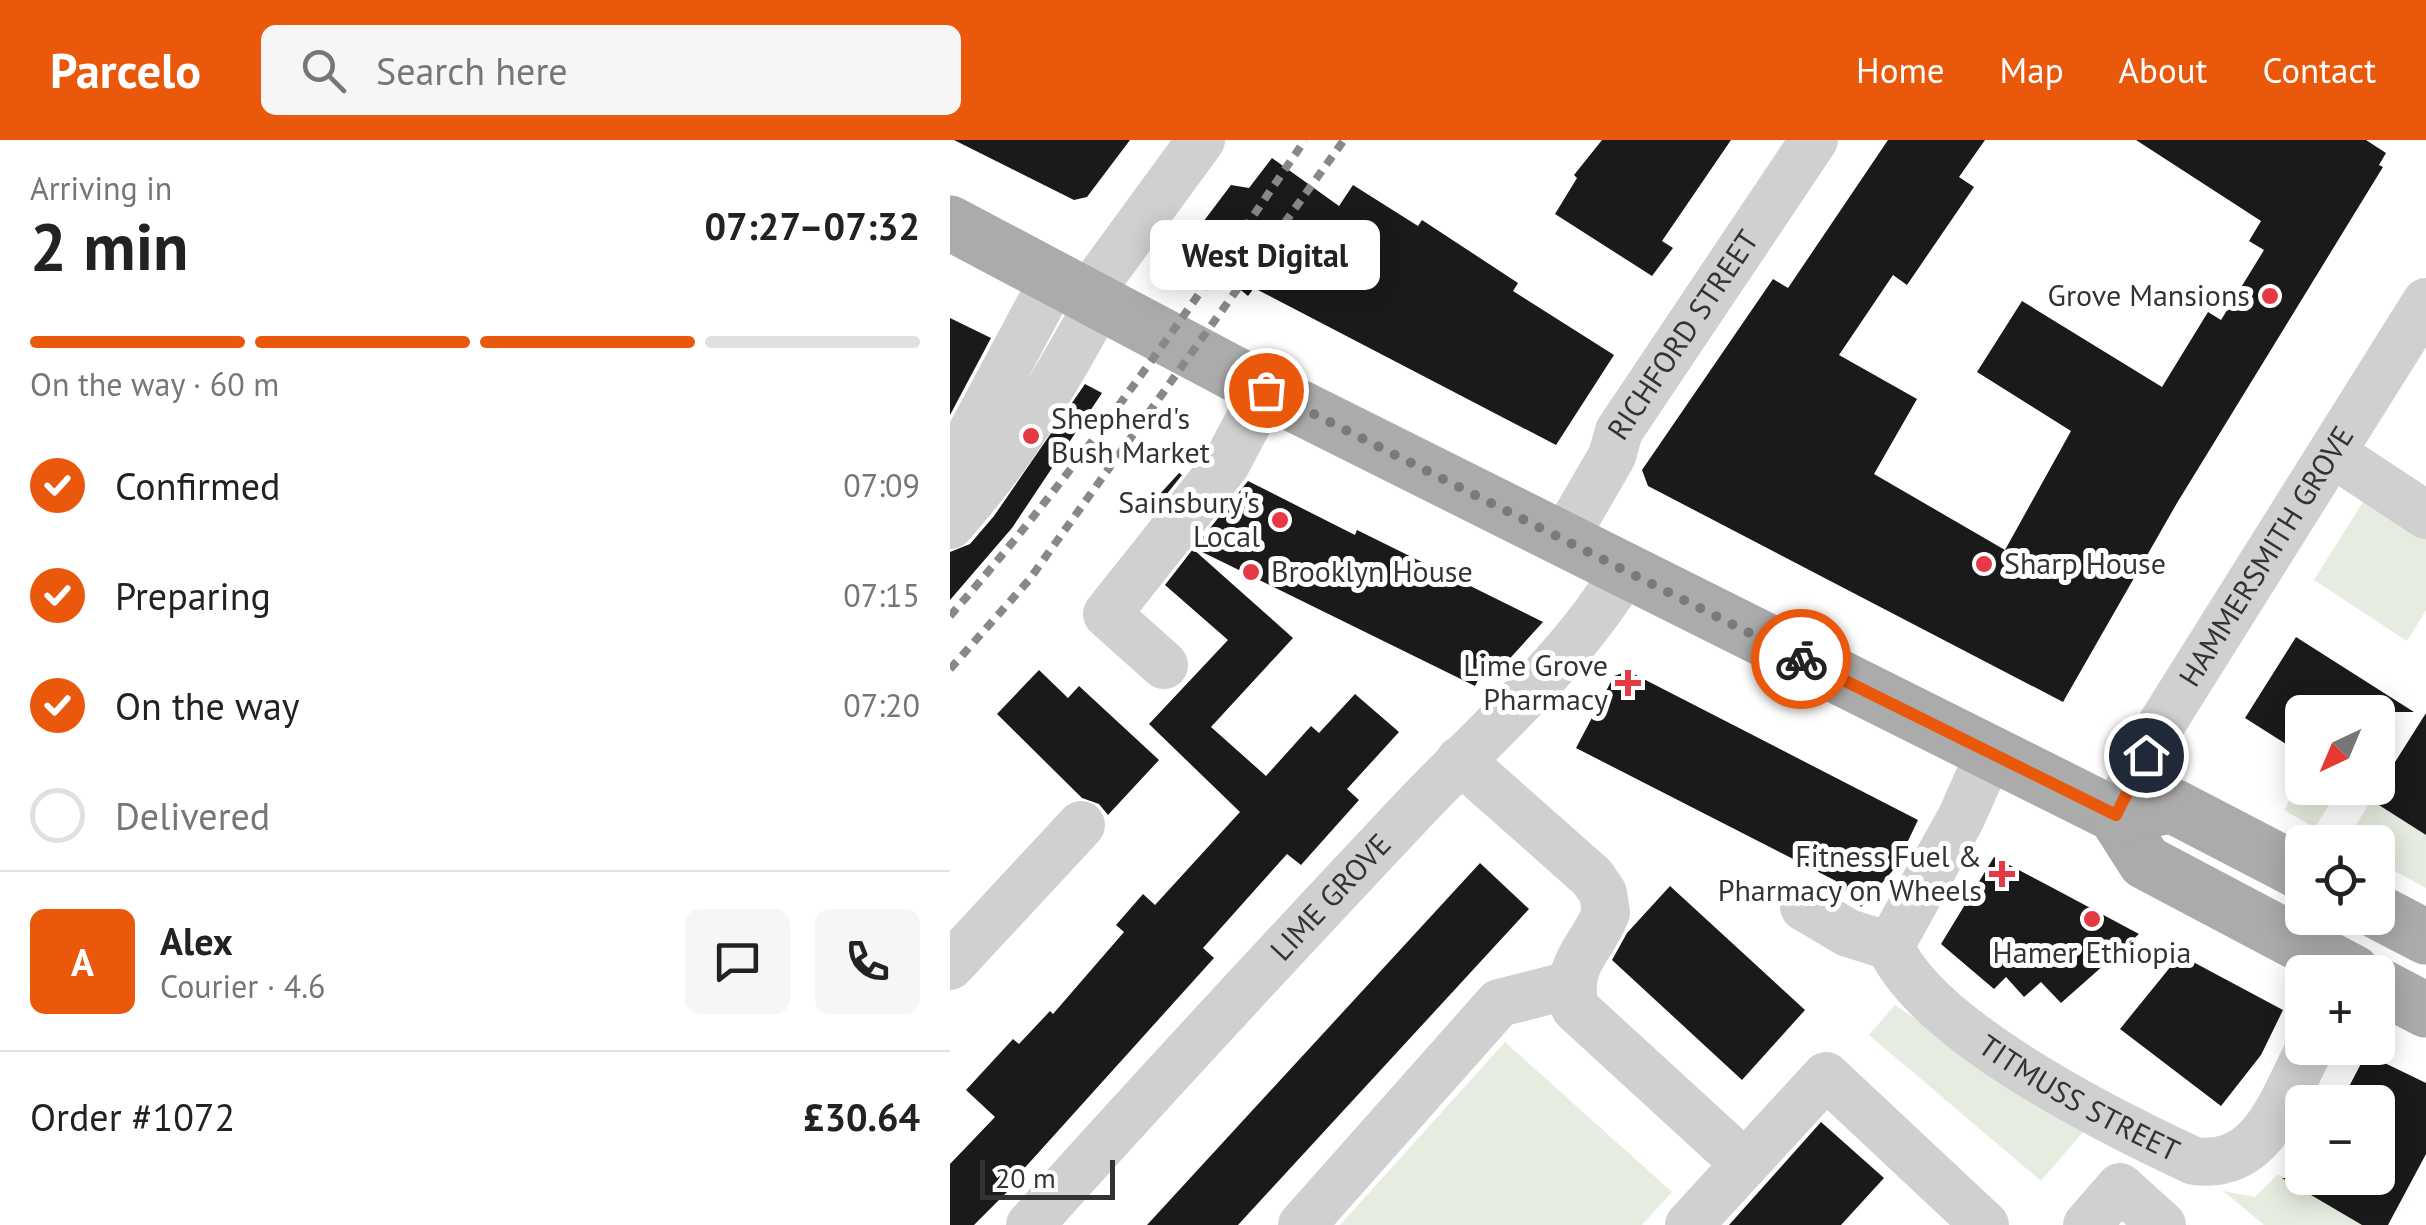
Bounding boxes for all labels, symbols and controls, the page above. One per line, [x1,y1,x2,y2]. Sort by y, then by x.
search box [261,25,961,115]
text: Parcelo [50,39,201,101]
icon: search [296,43,351,98]
text: Search here [376,46,568,95]
text: Home [1856,47,1945,93]
text: Map [2000,47,2064,93]
text: About [2119,47,2207,93]
text: Contact [2262,47,2376,93]
text: Arriving in [30,167,172,209]
text: 07:27–07:32 [705,201,920,250]
text: 2 min [30,204,189,288]
callout: West Digital [1151,220,1381,290]
street label: RICHFORD STREET [1598,222,1767,447]
text: West Digital [1182,234,1348,276]
place label: Grove Mansions [2048,275,2250,314]
marker: Grove Mansions [2259,285,2281,307]
pin [1224,348,1309,433]
text: On the way · 60 m [30,363,279,405]
icon: bag [1239,363,1294,418]
place label: Shepherd's Bush Market [1051,398,1210,471]
street label: HAMMERSMITH GROVE [2169,418,2362,693]
marker: Shepherd's Bush Market [1020,425,1042,447]
icon: check [30,458,85,513]
text: Confirmed [115,461,281,510]
text: 07:09 [843,464,920,506]
place label: Sainsbury's Local [1118,482,1260,555]
marker: Sainsbury's Local [1269,509,1291,531]
place label: Sharp House [2004,543,2166,582]
place label: Brooklyn House [1271,551,1473,590]
marker: Sharp House [1973,553,1995,575]
marker: Brooklyn House [1240,561,1262,583]
icon: check [30,568,85,623]
text: Preparing [115,571,271,620]
text: 07:15 [843,574,920,616]
courier [1751,609,1851,709]
icon: bike [1774,632,1829,687]
place label: Lime Grove Pharmacy [1463,645,1608,718]
marker: Lime Grove Pharmacy [1617,672,1639,694]
icon: check [30,678,85,733]
text: On the way [115,681,300,730]
text: 07:20 [843,684,920,726]
north arrow [2285,695,2395,805]
map controls [2285,695,2395,1195]
pin [2104,713,2189,798]
icon: home [2119,728,2174,783]
text: Delivered [115,791,270,840]
street label: LIME GROVE [1261,825,1399,968]
button: locate [2285,825,2395,935]
place label: Fitness Fuel & Pharmacy on Wheels [1718,836,1982,909]
marker: Fitness Fuel & Pharmacy on Wheels [1991,863,2013,885]
marker: Hamer Ethiopia [2081,908,2103,930]
button: chat [685,909,790,1014]
button: phone [815,909,920,1014]
text: Alex [160,916,233,965]
place label: Hamer Ethiopia [1993,932,2191,971]
text: A [71,937,94,986]
button: + [2285,955,2395,1065]
text: Courier · 4.6 [160,965,326,1007]
street label: TITMUSS STREET [1972,1025,2187,1170]
button: − [2285,1085,2395,1195]
text: Order #1072 [30,1092,235,1141]
text: £30.64 [803,1092,920,1141]
scale bar [980,1155,1115,1200]
text: 20 m [995,1159,1056,1196]

